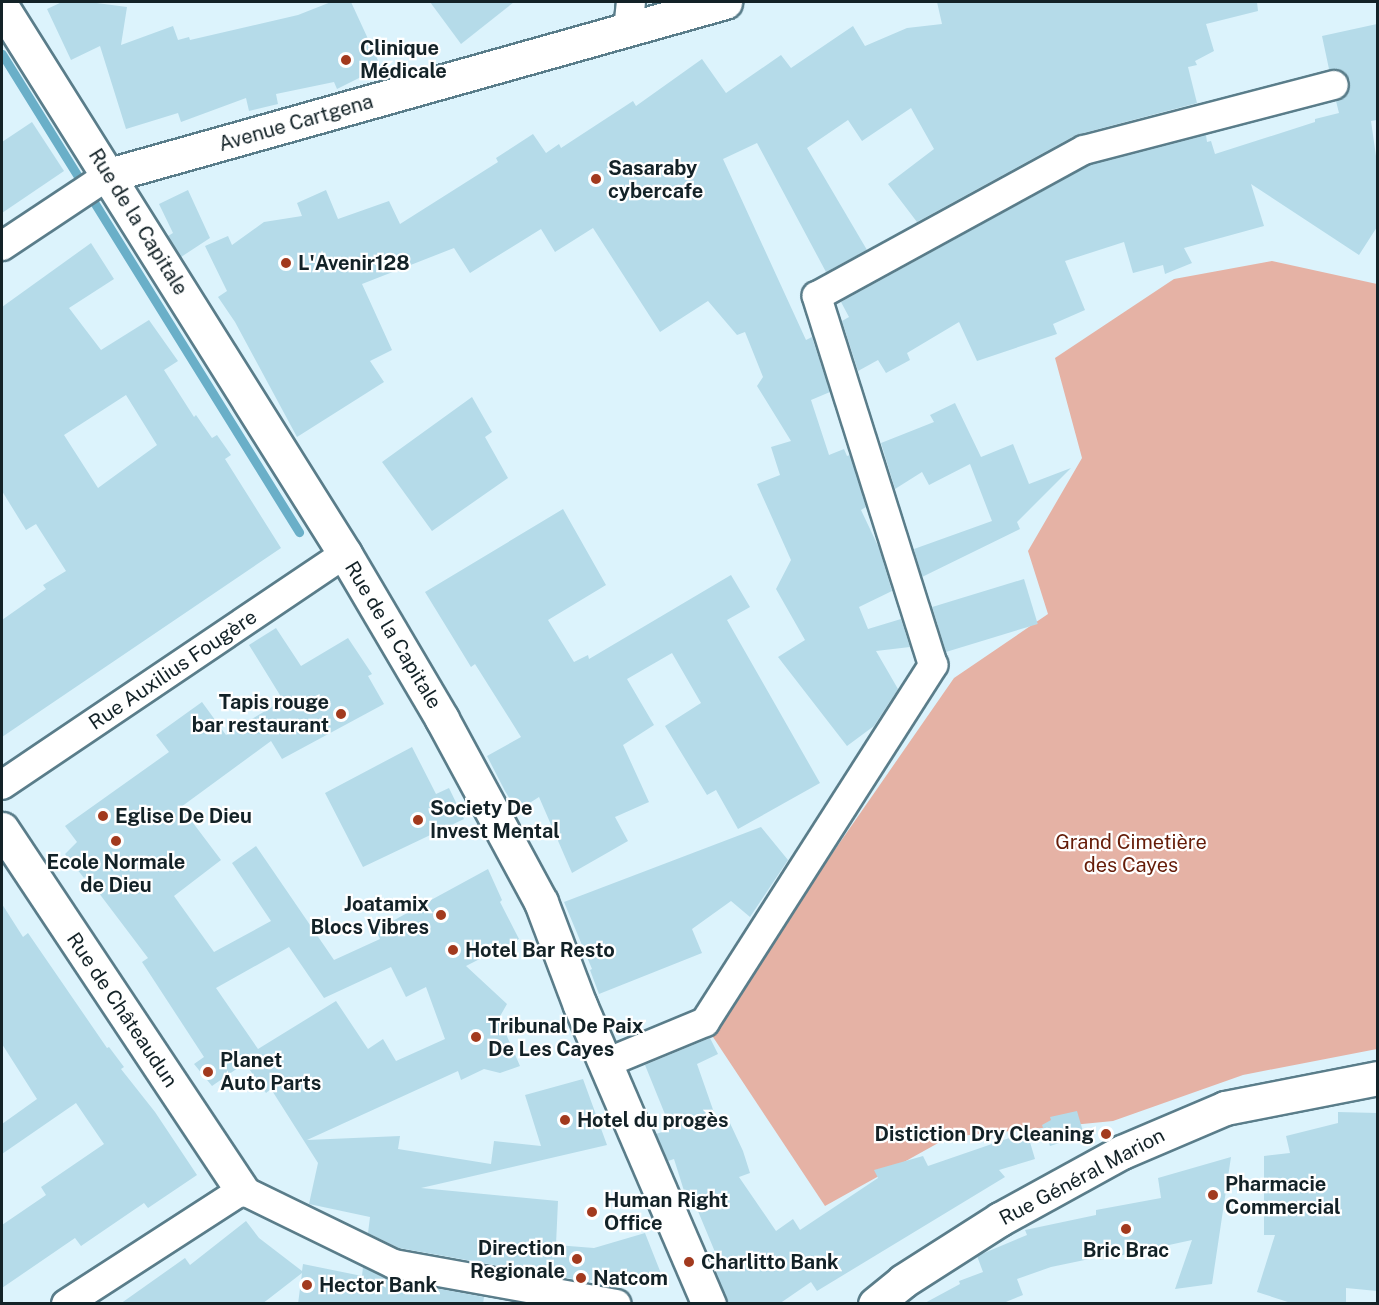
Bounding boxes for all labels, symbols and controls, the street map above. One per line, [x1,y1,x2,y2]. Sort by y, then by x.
place label: Clinique Médicale [360,36,447,83]
marker: Clinique Médicale [337,51,355,69]
street label: Avenue Cartgena [216,89,376,157]
street label: Rue de la Capitale [83,144,193,300]
place label: Sasaraby cybercafe [608,156,703,203]
marker: Sasaraby cybercafe [589,172,603,186]
place label: L'Avenir128 [298,251,410,275]
marker: L'Avenir128 [279,256,293,270]
street label: Rue de la Capitale [339,557,447,713]
street label: Rue Auxilius Fougère [84,605,262,735]
place label: Tapis rouge bar restaurant [192,690,329,737]
marker: Tapis rouge bar restaurant [334,707,348,721]
place label: Society De Invest Mental [430,796,560,843]
place label: Eglise De Dieu [115,804,252,828]
marker: Eglise De Dieu [96,809,110,823]
marker: Society De Invest Mental [411,813,425,827]
park label: Grand Cimetière des Cayes [1055,831,1207,878]
marker: Ecole Normale de Dieu [109,834,123,848]
place label: Ecole Normale de Dieu [47,850,185,897]
place label: Joatamix Blocs Vibres [310,892,429,939]
marker: Joatamix Blocs Vibres [434,908,448,922]
street label: Rue de Châteaudun [61,928,183,1092]
place label: Hotel Bar Resto [465,938,615,962]
marker: Hotel Bar Resto [446,943,460,957]
place label: Tribunal De Paix De Les Cayes [488,1014,644,1061]
marker: Tribunal De Paix De Les Cayes [469,1030,483,1044]
place label: Planet Auto Parts [220,1048,321,1095]
marker: Planet Auto Parts [201,1065,215,1079]
place label: Hotel du progès [577,1108,729,1132]
marker: Hotel du progès [558,1113,572,1127]
place label: Distiction Dry Cleaning [874,1122,1094,1146]
street label: Rue Général Marion [995,1123,1169,1231]
marker: Distiction Dry Cleaning [1099,1127,1113,1141]
place label: Pharmacie Commercial [1225,1172,1341,1219]
place label: Human Right Office [604,1188,728,1235]
marker: Pharmacie Commercial [1206,1188,1220,1202]
marker: Human Right Office [585,1205,599,1219]
marker: Bric Brac [1119,1222,1133,1236]
place label: Direction Regionale [470,1236,565,1283]
place label: Bric Brac [1083,1238,1169,1262]
place label: Charlitto Bank [701,1250,839,1274]
marker: Direction Regionale [570,1252,584,1266]
marker: Charlitto Bank [682,1255,696,1269]
place label: Natcom [593,1266,668,1290]
marker: Natcom [574,1271,588,1285]
place label: Hector Bank [319,1273,437,1297]
marker: Hector Bank [300,1278,314,1292]

